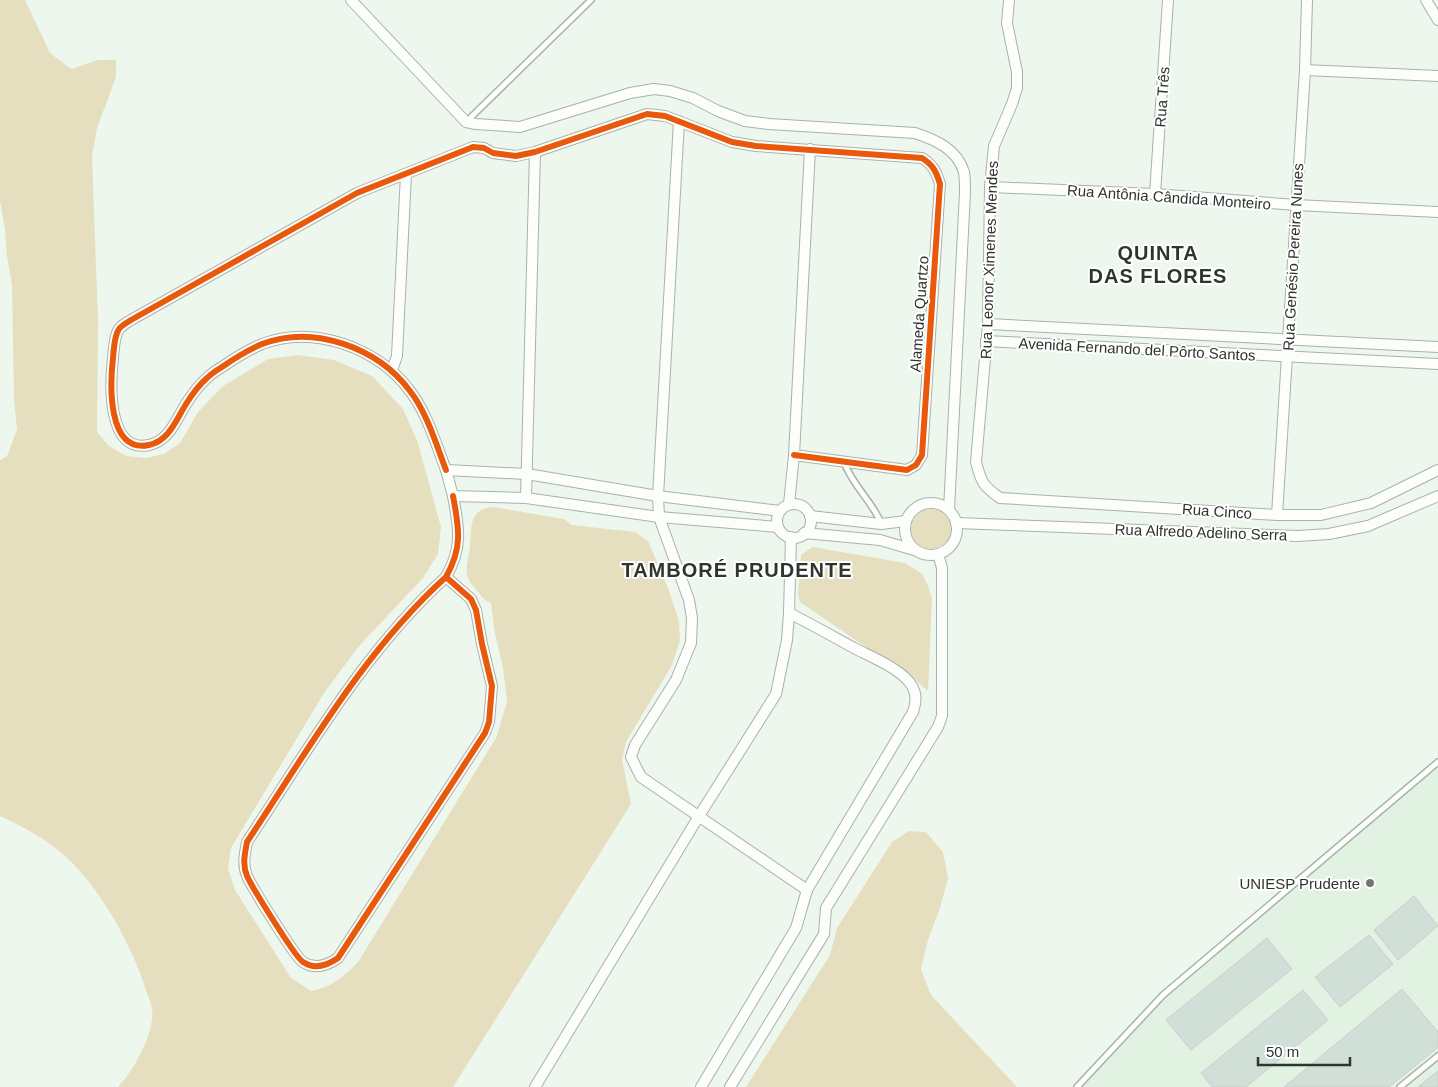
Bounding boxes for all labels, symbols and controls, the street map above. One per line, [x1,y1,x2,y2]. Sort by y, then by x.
street label: Rua Três [1151,66,1173,128]
street label: Rua Leonor Ximenes Mendes [977,161,1001,359]
street label: Rua Genésio Pereira Nunes [1280,163,1306,351]
street label: Rua Antônia Cândida Monteiro [1066,181,1272,213]
district label: QUINTA DAS FLORES [1089,242,1227,287]
street label: Alameda Quartzo [906,255,932,373]
street label: Avenida Fernando del Pôrto Santos [1018,334,1256,364]
street label: Rua Cinco [1181,500,1253,522]
street label: Rua Alfredo Adelino Serra [1114,520,1288,544]
district label: TAMBORÉ PRUDENTE [621,559,853,581]
place label: UNIESP Prudente [1239,875,1360,892]
marker: UNIESP Prudente [1364,877,1376,889]
scale bar [1258,1034,1350,1066]
text: 50 m [1266,1043,1299,1060]

